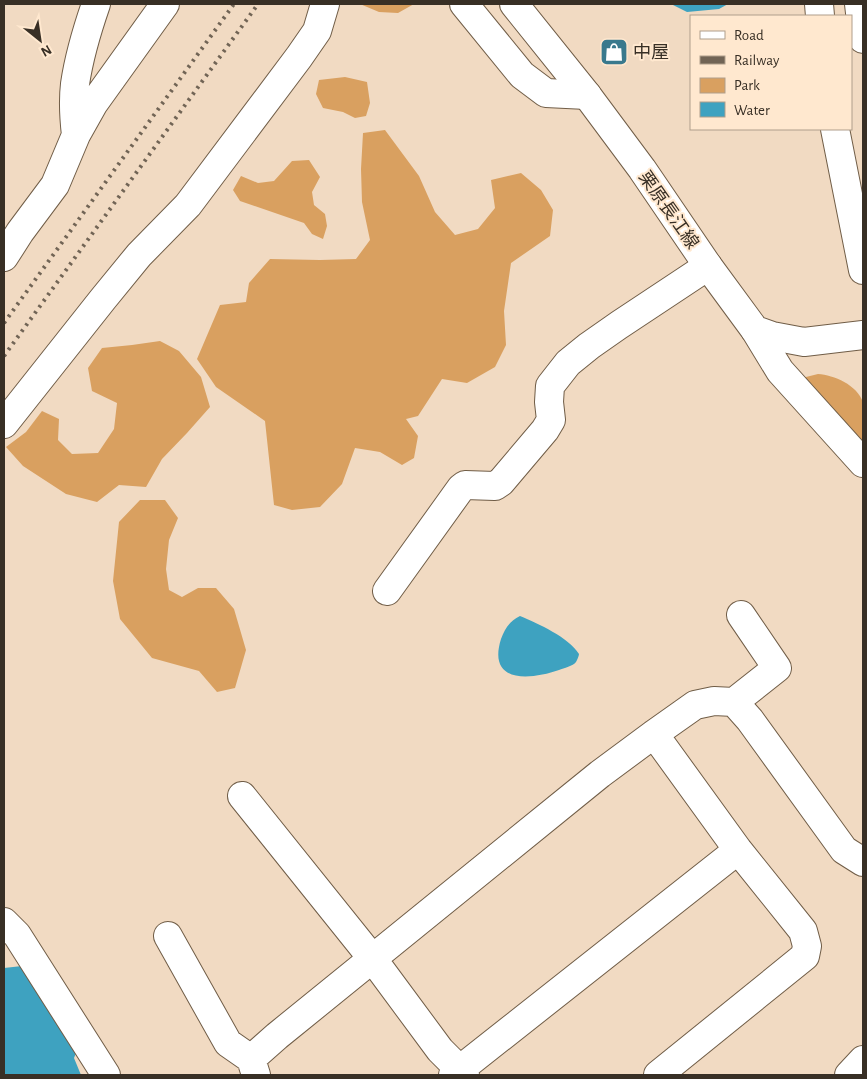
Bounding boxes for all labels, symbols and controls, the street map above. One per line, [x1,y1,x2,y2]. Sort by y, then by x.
north arrow [15,15,65,65]
legend [690,15,852,130]
text: Road [734,28,764,43]
shop icon: 中屋 [599,37,629,67]
text: N [38,42,54,59]
place label: 中屋 [633,43,669,62]
text: Railway [734,53,780,68]
text: Park [734,78,760,93]
text: Water [734,103,770,118]
street label: 栗原長江線 [635,167,703,253]

